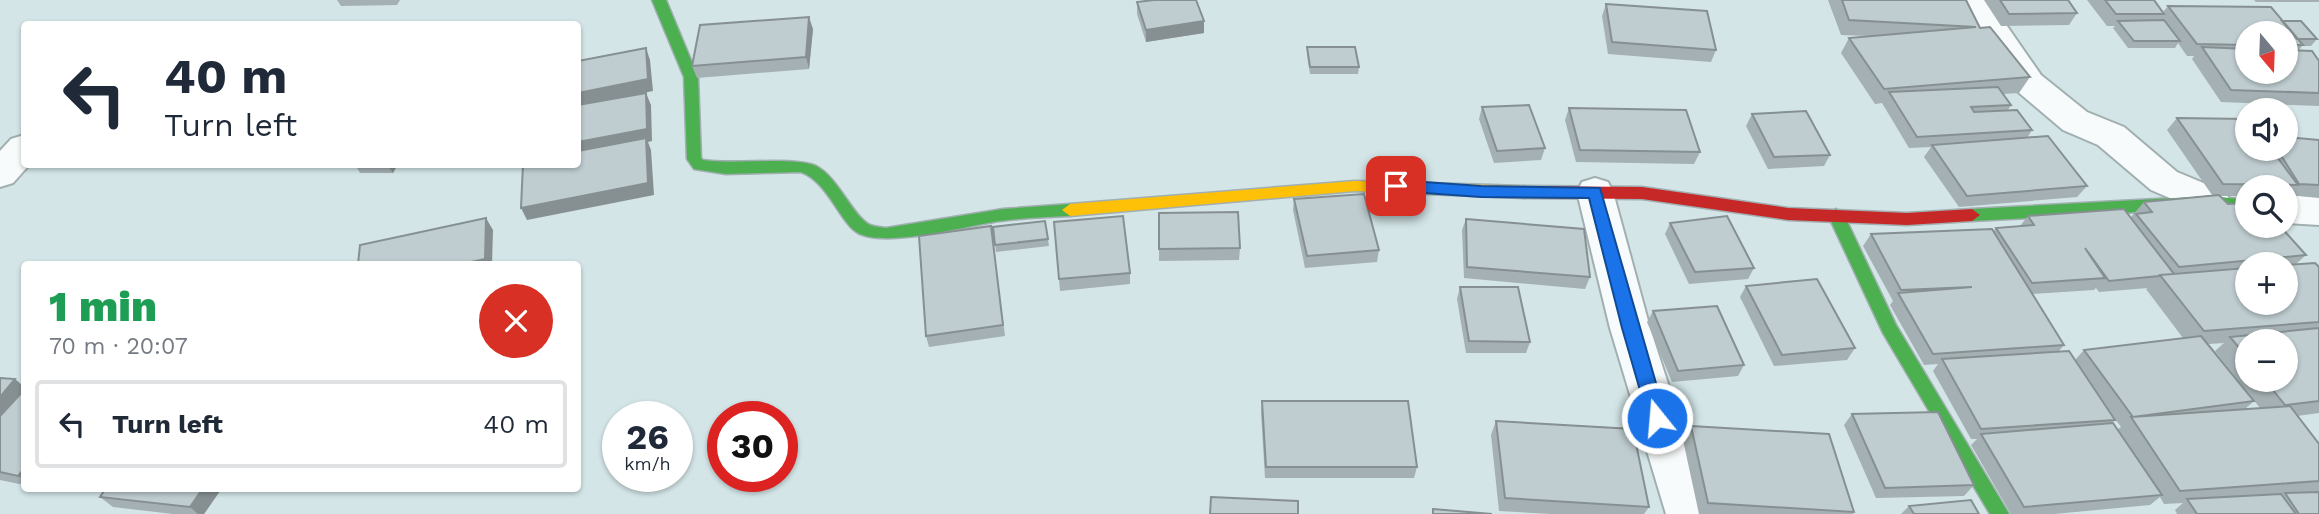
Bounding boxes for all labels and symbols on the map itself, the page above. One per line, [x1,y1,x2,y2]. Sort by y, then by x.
north arrow [2235,21,2298,84]
pin [1366,156,1426,216]
position arrow [1620,381,1694,455]
speed limit sign: 30 [707,401,798,492]

